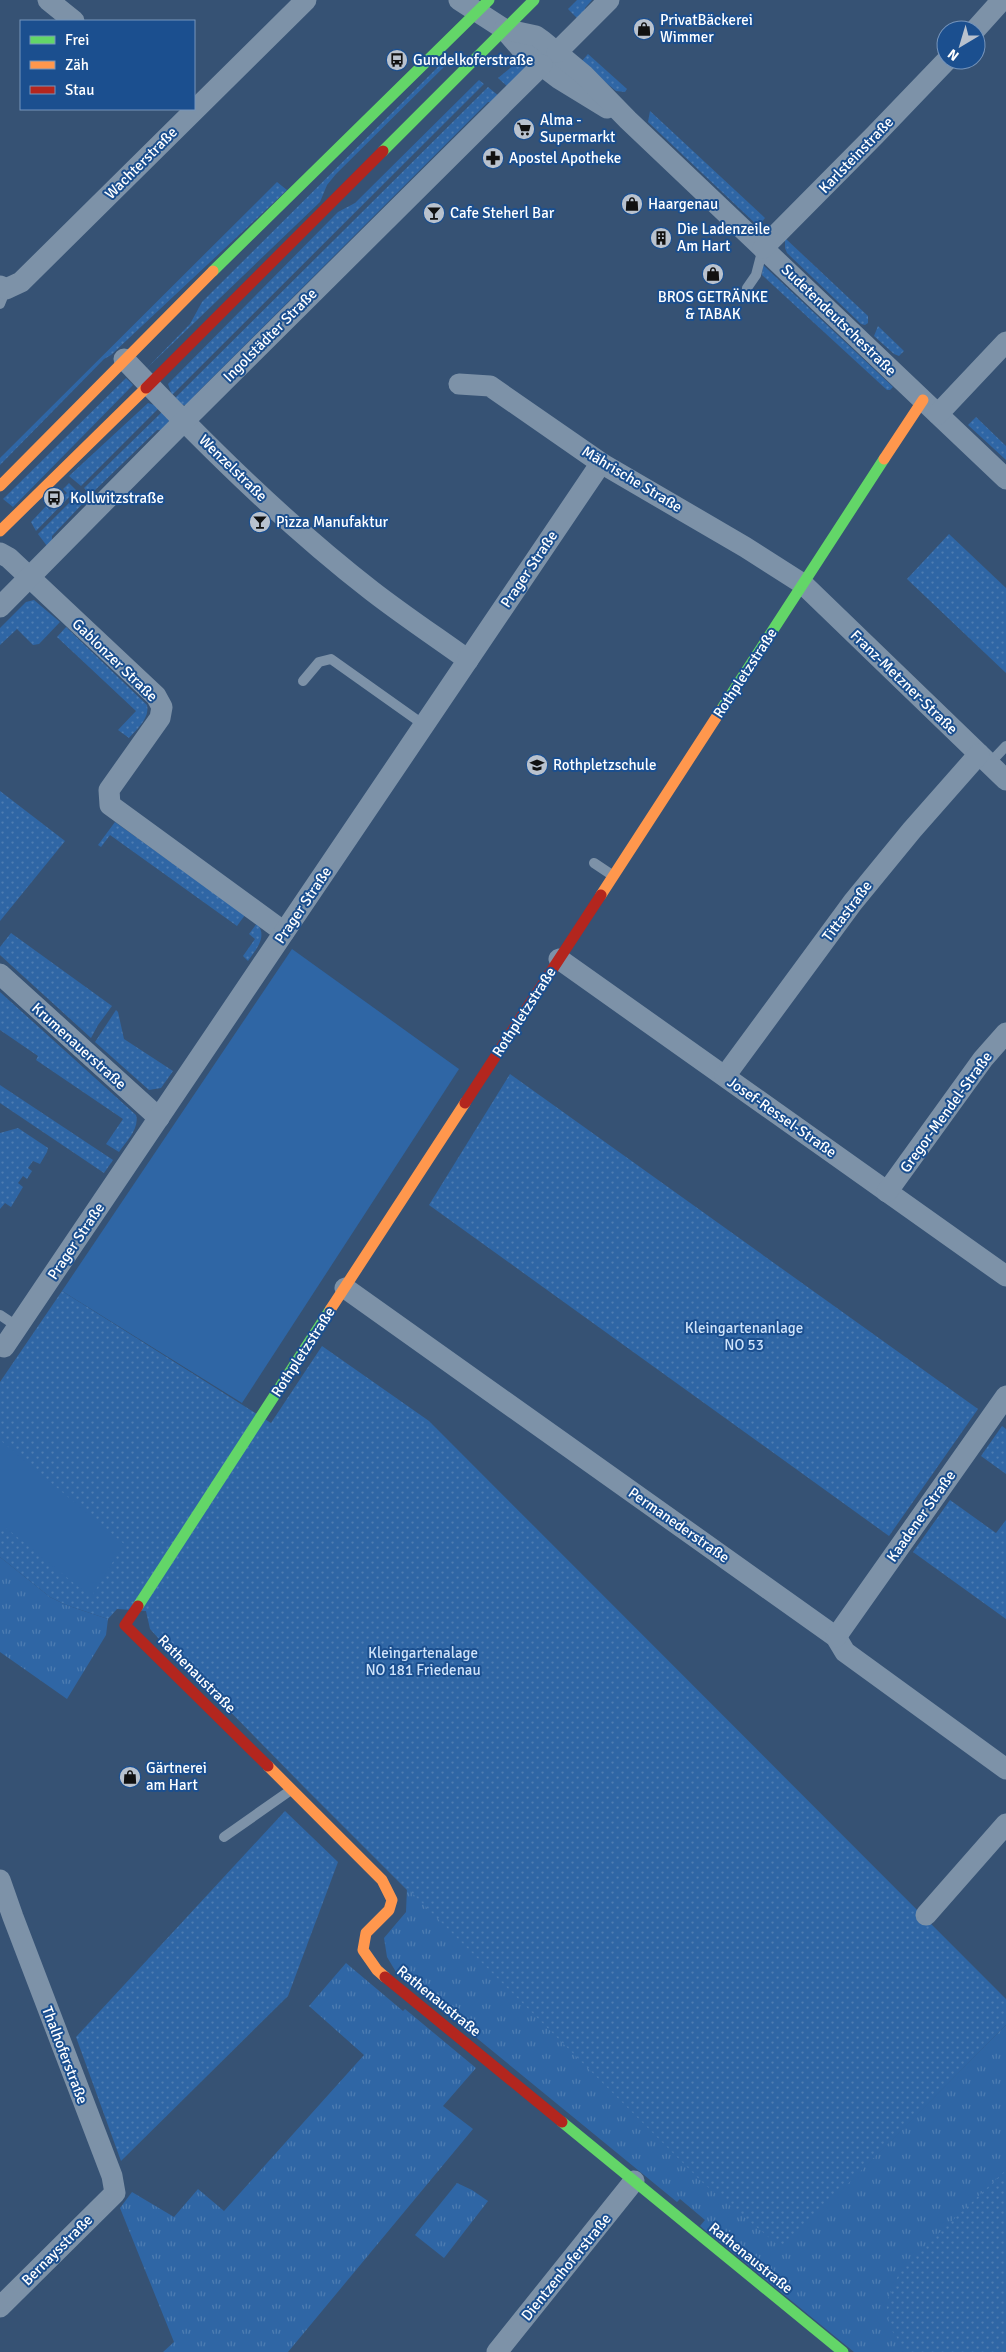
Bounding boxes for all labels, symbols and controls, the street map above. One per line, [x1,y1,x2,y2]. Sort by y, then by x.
place label: PrivatBäckerei Wimmer [660,11,753,46]
shop icon: PrivatBäckerei Wimmer [632,17,656,41]
legend [20,20,195,110]
north arrow [936,20,986,70]
text: Frei [65,31,89,49]
text: N [944,45,962,65]
bus stop icon: Gundelkoferstraße [385,48,409,72]
place label: Gundelkoferstraße [413,51,533,69]
text: Zäh [65,56,89,74]
text: Stau [65,81,94,99]
place label: Alma - Supermarkt [540,111,615,146]
street label: Karlsteinstraße [815,113,897,197]
supermarket icon: Alma - Supermarkt [512,117,536,141]
street label: Wachterstraße [101,123,181,203]
pharmacy icon: Apostel Apotheke [481,146,505,170]
place label: Apostel Apotheke [509,149,621,167]
shop icon: Haargenau [620,192,644,216]
place label: Haargenau [648,195,718,213]
bar icon: Cafe Steherl Bar [422,201,446,225]
place label: Cafe Steherl Bar [450,204,555,222]
place label: Die Ladenzeile Am Hart [677,220,770,255]
building icon: Die Ladenzeile Am Hart [649,226,673,250]
street label: Sudetendeutschestraße [778,260,900,380]
shop icon: BROS GETRÄNKE & TABAK [701,262,725,286]
street label: Ingolstädter Straße [219,284,321,386]
place label: BROS GETRÄNKE & TABAK [658,288,768,323]
street label: Wenzelstraße [195,431,271,505]
street label: Mährische Straße [579,442,685,516]
bus stop icon: Kollwitzstraße [42,486,66,510]
place label: Kollwitzstraße [70,489,164,507]
bar icon: Pizza Manufaktur [248,510,272,534]
place label: Pizza Manufaktur [276,513,389,531]
street label: Prager Straße [497,527,561,611]
street label: Gablonzer Straße [69,615,161,705]
street label: Rothpletzstraße [709,625,781,721]
street label: Franz-Metzner-Straße [847,626,961,738]
school or university icon: Rothpletzschule [525,753,549,777]
place label: Rothpletzschule [553,756,657,774]
street label: Prager Straße [271,863,335,947]
street label: Tittastraße [818,877,876,945]
street label: Rothpletzstraße [488,964,560,1060]
street label: Krumenauerstraße [28,999,130,1093]
street label: Gregor-Mendel-Straße [896,1048,996,1176]
street label: Josef-Ressel-Straße [724,1073,840,1161]
street label: Prager Straße [44,1199,108,1283]
street label: Rothpletzstraße [267,1304,339,1400]
park label: Kleingartenanlage NO 53 [685,1319,803,1354]
street label: Kaadener Straße [883,1467,959,1565]
street label: Permanederstraße [625,1483,733,1567]
street label: Rathenaustraße [154,1631,240,1717]
park label: Kleingartenalage NO 181 Friedenau [365,1644,481,1679]
place label: Gärtnerei am Hart [146,1759,207,1794]
shop icon: Gärtnerei am Hart [118,1765,142,1789]
street label: Rathenaustraße [393,1962,485,2040]
street label: Thalhoferstraße [38,2004,92,2106]
street label: Dientzenhoferstraße [517,2210,615,2324]
street label: Bernaysstraße [18,2211,96,2289]
street label: Rathenaustraße [705,2219,797,2297]

